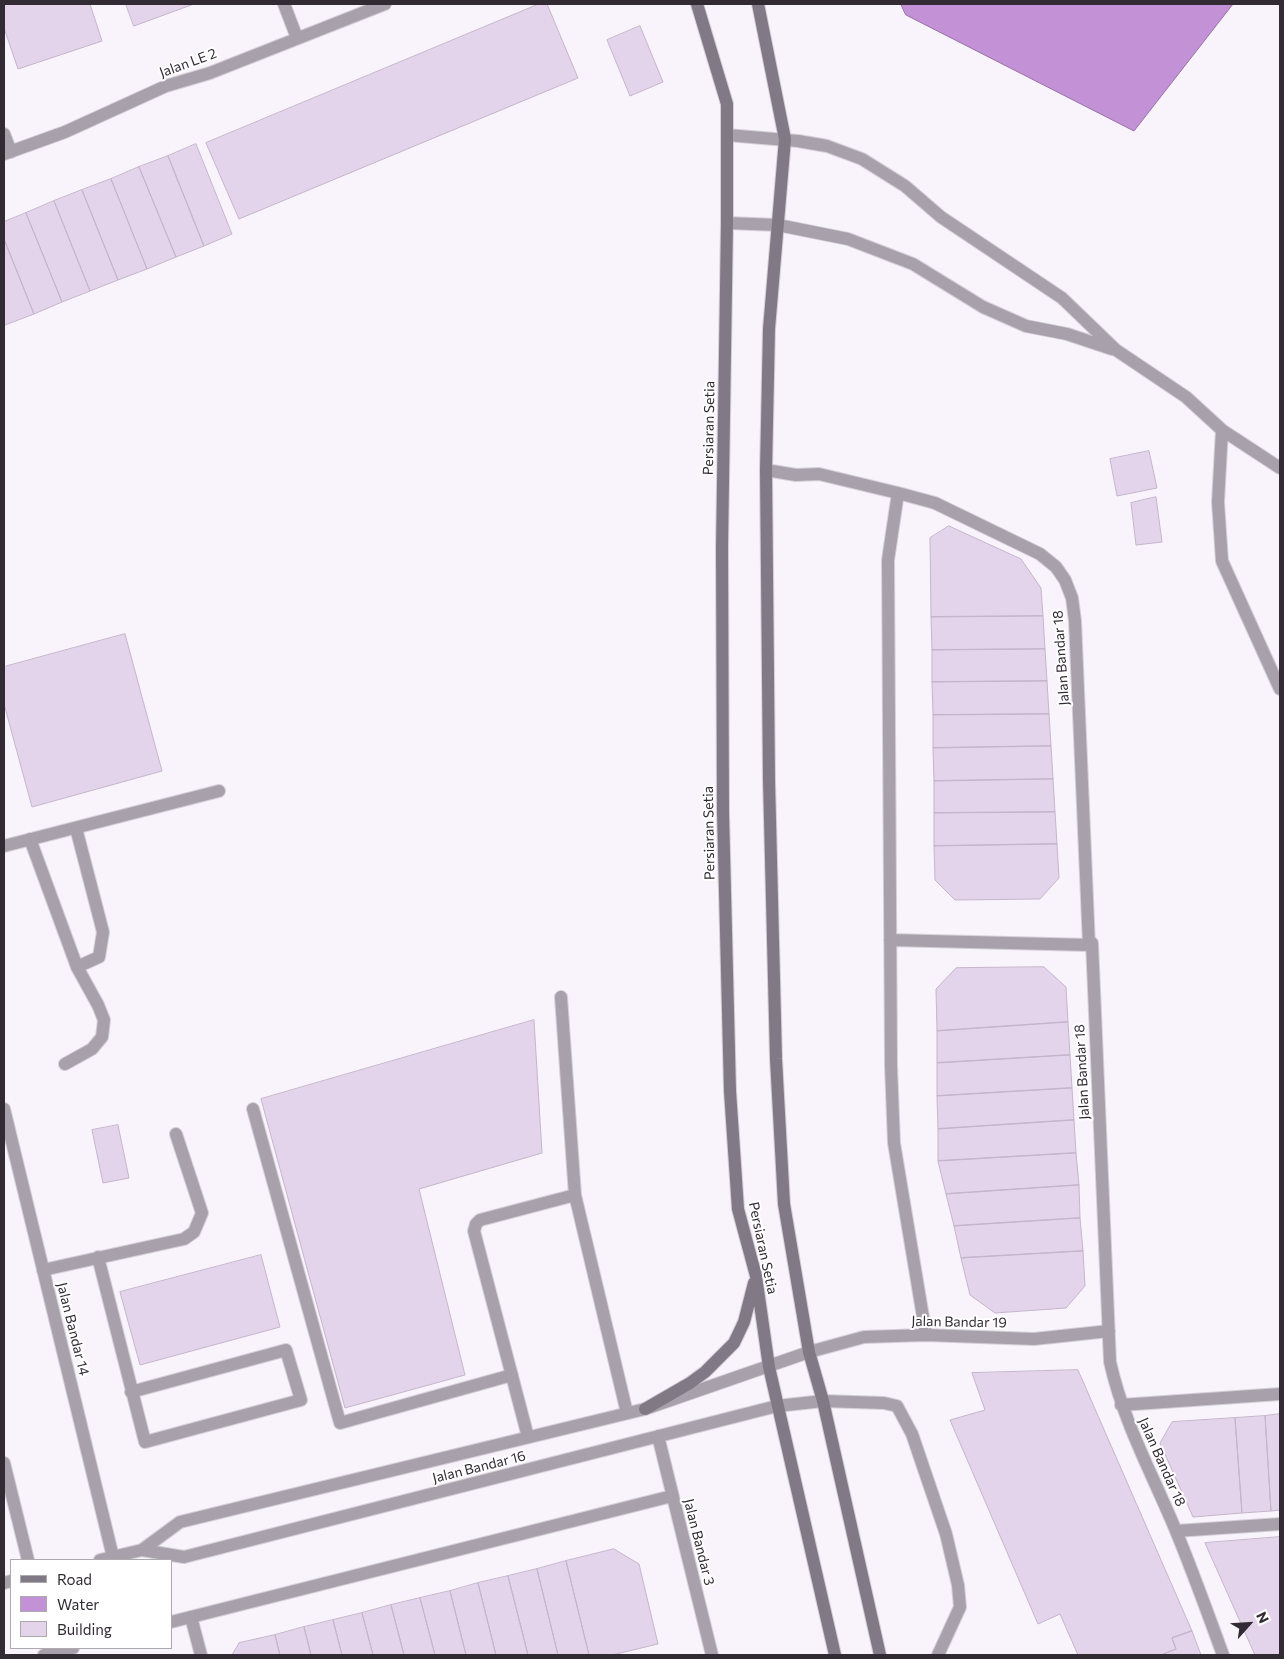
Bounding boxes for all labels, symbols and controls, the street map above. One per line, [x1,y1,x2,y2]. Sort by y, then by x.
street label: Jalan LE 2 [157,45,219,81]
street label: Persiaran Setia [700,381,718,475]
street label: Jalan Bandar 18 [1049,610,1073,706]
street label: Persiaran Setia [700,786,718,880]
street label: Jalan Bandar 18 [1071,1024,1093,1120]
street label: Persiaran Setia [745,1200,781,1296]
street label: Jalan Bandar 14 [53,1281,93,1377]
street label: Jalan Bandar 19 [911,1313,1007,1331]
street label: Jalan Bandar 18 [1135,1415,1189,1509]
street label: Jalan Bandar 16 [431,1447,527,1487]
street label: Jalan Bandar 3 [680,1497,718,1587]
legend [10,1559,172,1649]
text: Road [57,1570,92,1588]
text: Water [57,1595,99,1613]
north arrow [1224,1599,1274,1649]
text: N [1253,1609,1273,1626]
text: Building [57,1620,112,1638]

